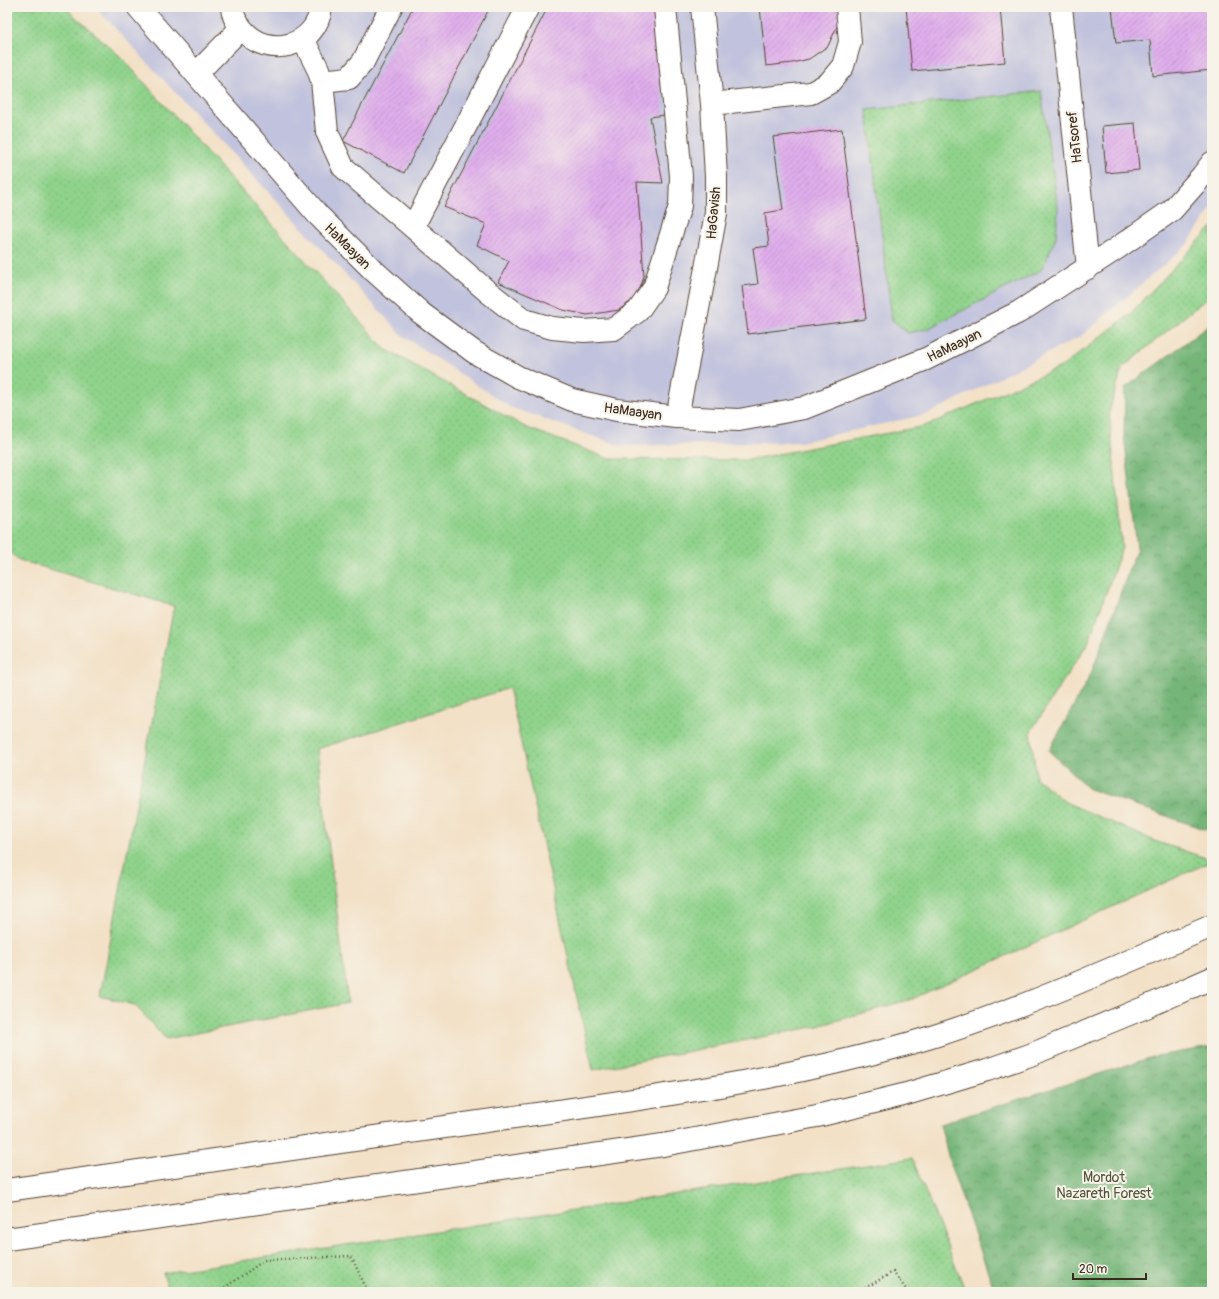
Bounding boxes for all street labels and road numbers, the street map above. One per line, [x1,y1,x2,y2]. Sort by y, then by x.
street label: HaTsoref [1063,110,1086,164]
street label: HaGavish [703,186,724,240]
street label: HaMaayan [321,220,374,273]
street label: HaMaayan [924,325,984,366]
street label: HaMaayan [603,399,663,424]

